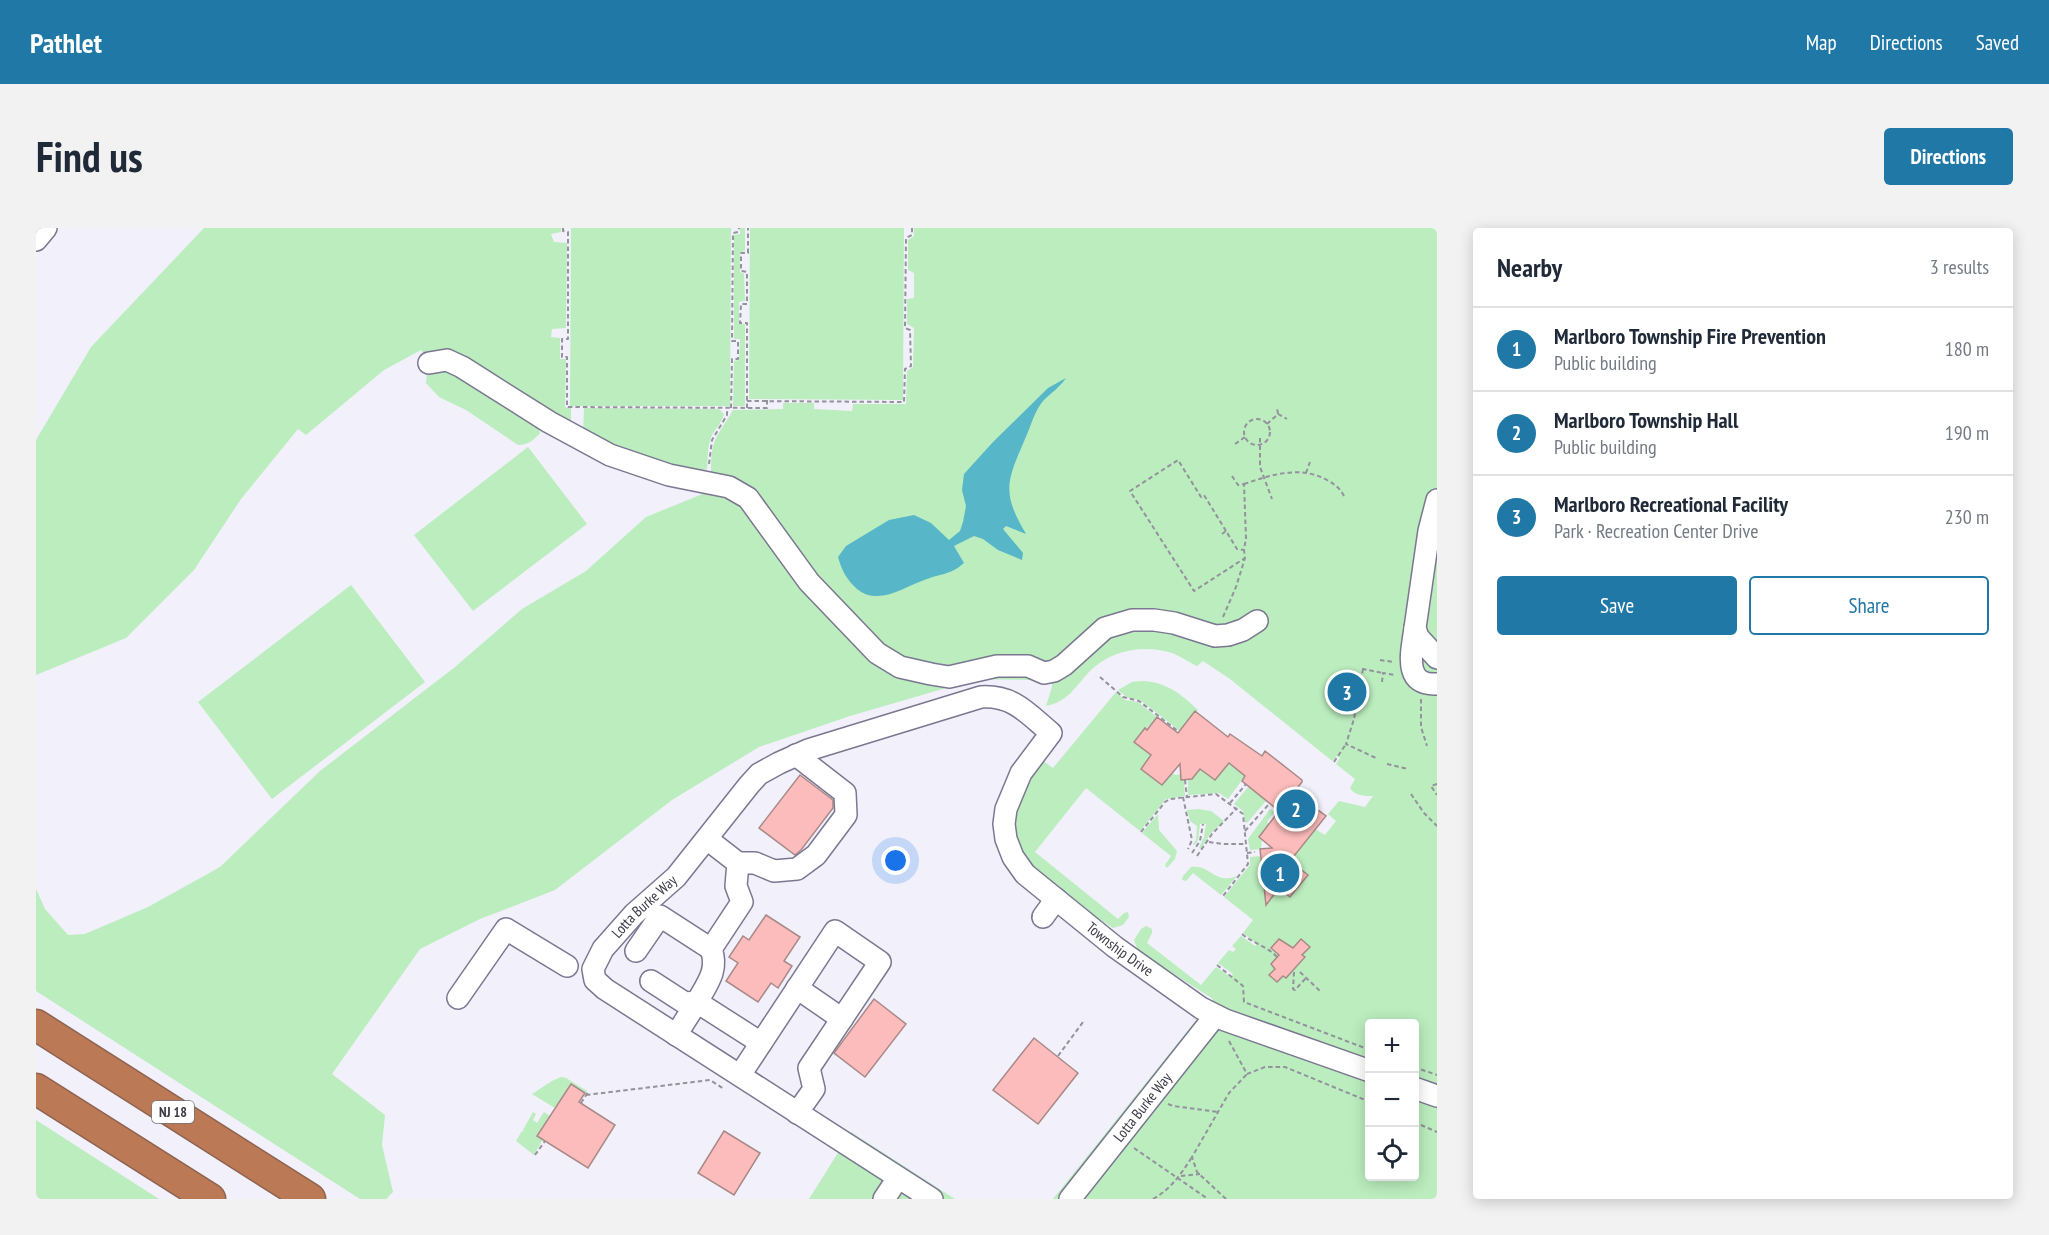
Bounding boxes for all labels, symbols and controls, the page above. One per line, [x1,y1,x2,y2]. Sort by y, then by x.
text: Pathlet [30,24,102,61]
text: Map [1806,29,1837,56]
text: Directions [1870,29,1943,56]
text: Saved [1976,29,2019,56]
button: Directions [1884,128,2013,185]
text: Find us [36,129,143,184]
text: Nearby [1497,251,1562,284]
text: 3 results [1930,254,1989,280]
text: Marlboro Township Fire Prevention [1554,322,1826,350]
text: 1 [1512,336,1521,362]
text: 180 m [1945,336,1989,362]
text: Public building [1554,350,1657,376]
text: Marlboro Township Hall [1554,406,1738,434]
text: 2 [1512,420,1521,446]
text: 190 m [1945,420,1989,446]
text: Public building [1554,434,1657,460]
text: Marlboro Recreational Facility [1554,490,1788,518]
text: 3 [1512,504,1521,530]
text: 230 m [1945,504,1989,530]
text: Park · Recreation Center Drive [1554,518,1759,544]
button: Save [1497,576,1737,635]
button: Share [1749,576,1989,635]
pin: 3 [1328,670,1366,714]
pin: 2 [1276,786,1316,832]
your location [881,846,910,875]
pin: 1 [1260,850,1300,896]
street label: Lotta Burke Way [607,870,681,942]
street label: Township Drive [1083,918,1157,980]
map controls [1365,1019,1419,1181]
button: + [1365,1019,1419,1073]
street label: Lotta Burke Way [1109,1068,1176,1146]
button: − [1365,1073,1419,1127]
road number: NJ 18 [152,1101,194,1123]
button: locate [1365,1127,1419,1181]

